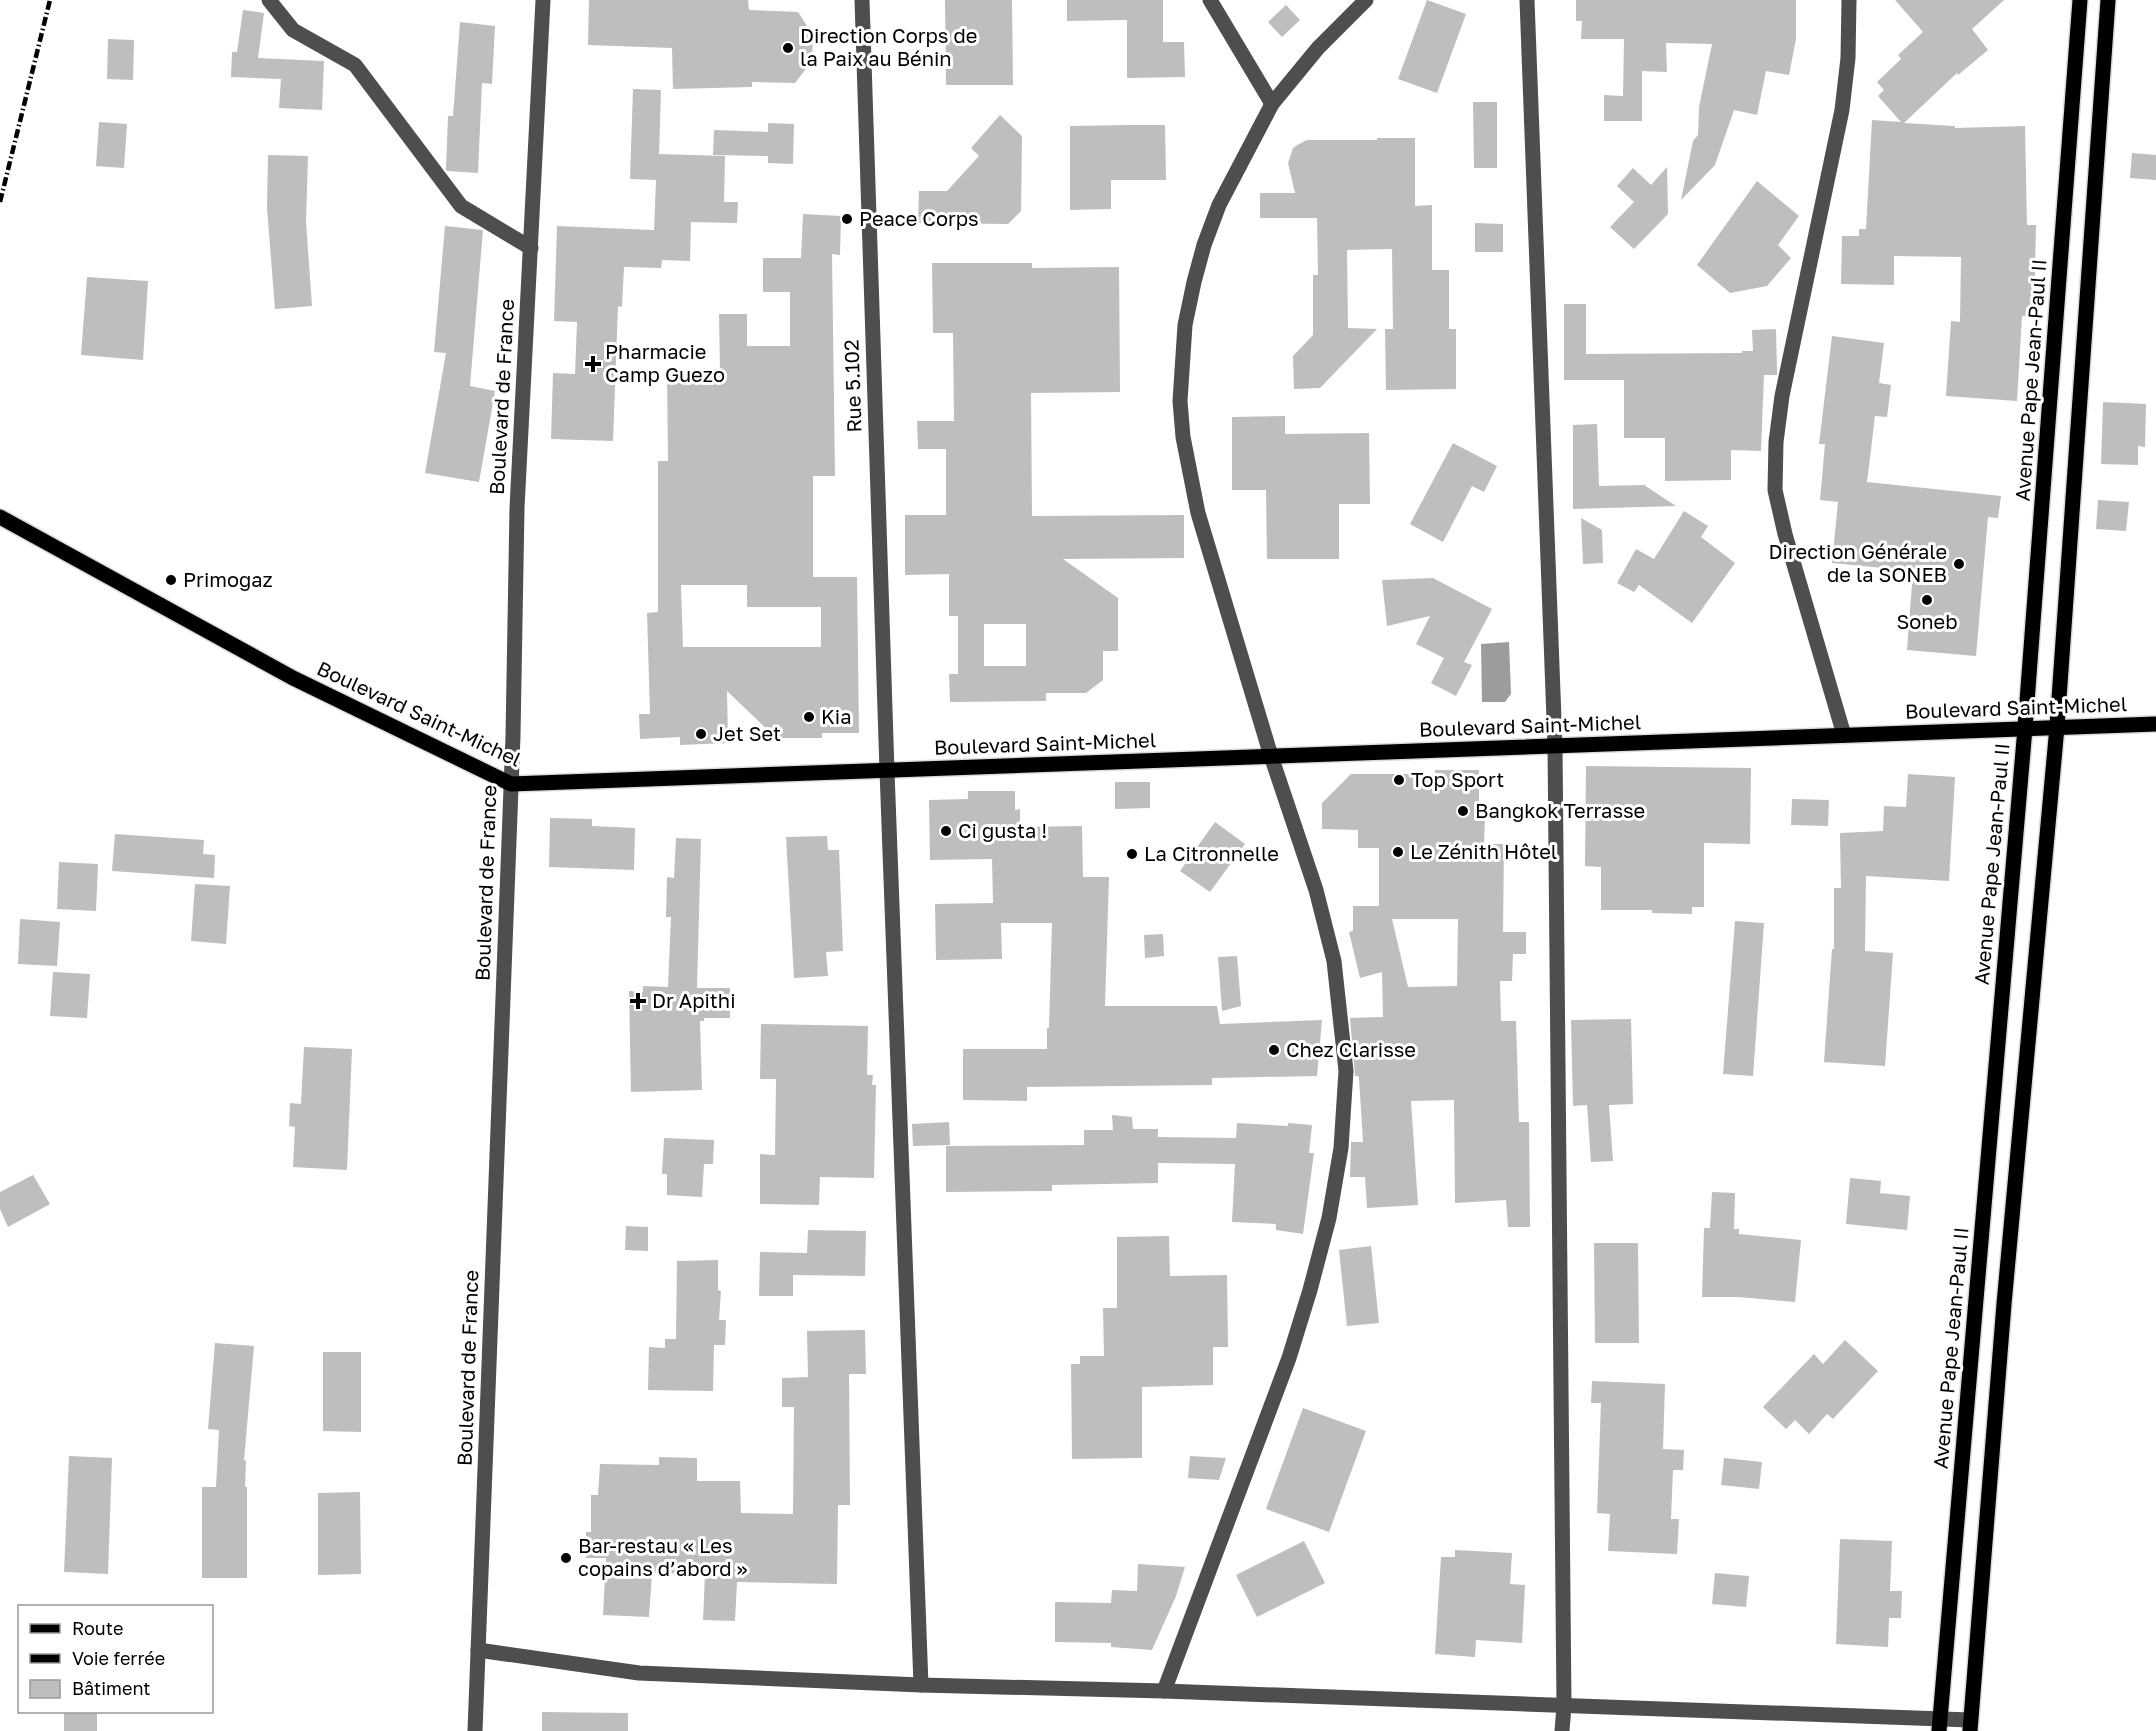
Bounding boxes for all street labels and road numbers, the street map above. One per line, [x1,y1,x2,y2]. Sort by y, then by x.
street label: Avenue Pape Jean-Paul II [2010,258,2050,502]
street label: Boulevard de France [484,298,518,496]
street label: Rue 5.102 [838,339,866,433]
street label: Boulevard Saint-Michel [314,655,525,771]
street label: Boulevard Saint-Michel [1904,691,2127,723]
street label: Boulevard Saint-Michel [1418,709,1641,741]
street label: Boulevard Saint-Michel [933,727,1156,759]
street label: Avenue Pape Jean-Paul II [1968,742,2014,986]
street label: Boulevard de France [470,785,500,981]
street label: Avenue Pape Jean-Paul II [1927,1226,1973,1470]
street label: Boulevard de France [452,1270,482,1466]

